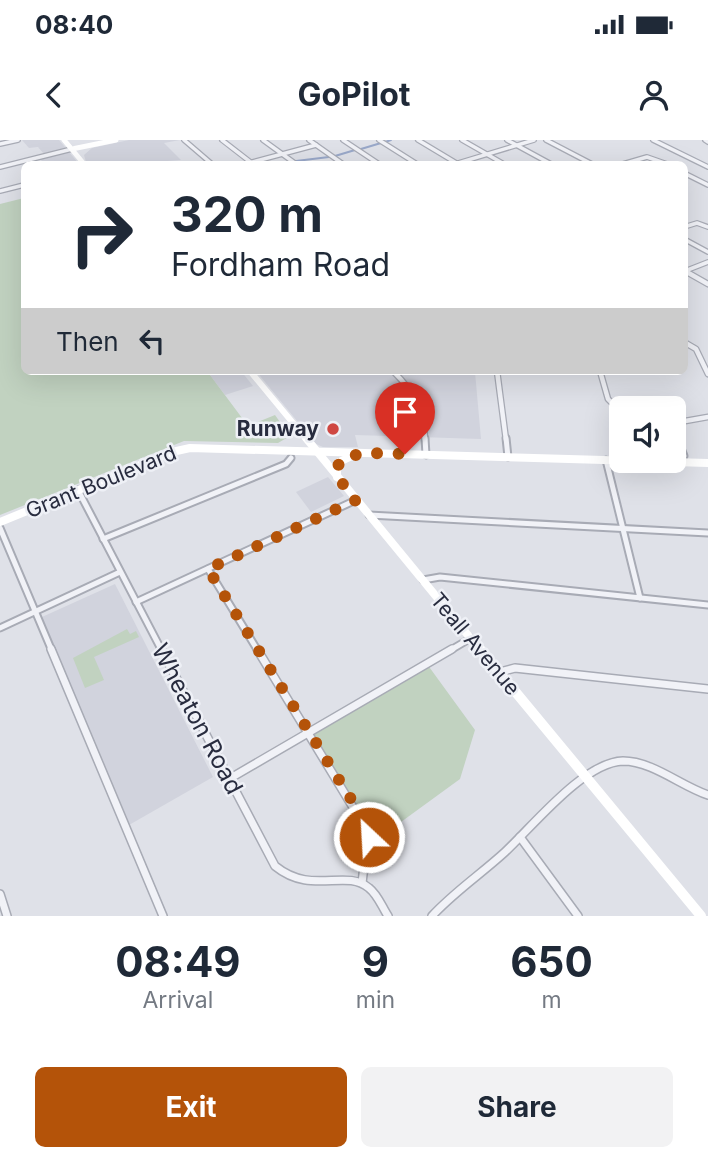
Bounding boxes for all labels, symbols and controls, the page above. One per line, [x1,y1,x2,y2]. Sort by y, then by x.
text: 08:40 [35,9,113,40]
text: GoPilot [297,75,411,114]
icon: back [35,76,73,114]
icon: person [635,76,673,114]
text: 320 m [171,185,323,244]
icon: right [56,189,147,280]
text: Fordham Road [171,245,390,284]
icon: left [133,322,171,360]
text: Then [56,326,119,357]
pin [375,382,435,454]
icon: arrive [386,393,424,431]
map controls [609,396,686,473]
button: sound [609,396,686,473]
place label: Runway [237,416,319,441]
marker: Runway [325,421,341,437]
street label: Grant Boulevard [22,440,180,523]
street label: Teall Avenue [425,587,525,700]
street label: Wheaton Road [146,639,249,799]
position arrow [332,800,406,874]
text: 08:49 [115,936,241,987]
text: 9 [362,936,389,987]
text: 650 [510,936,593,987]
text: Arrival [143,986,213,1014]
text: min [356,986,395,1014]
text: m [541,986,562,1014]
button: Exit [35,1067,347,1147]
button: Share [361,1067,673,1147]

